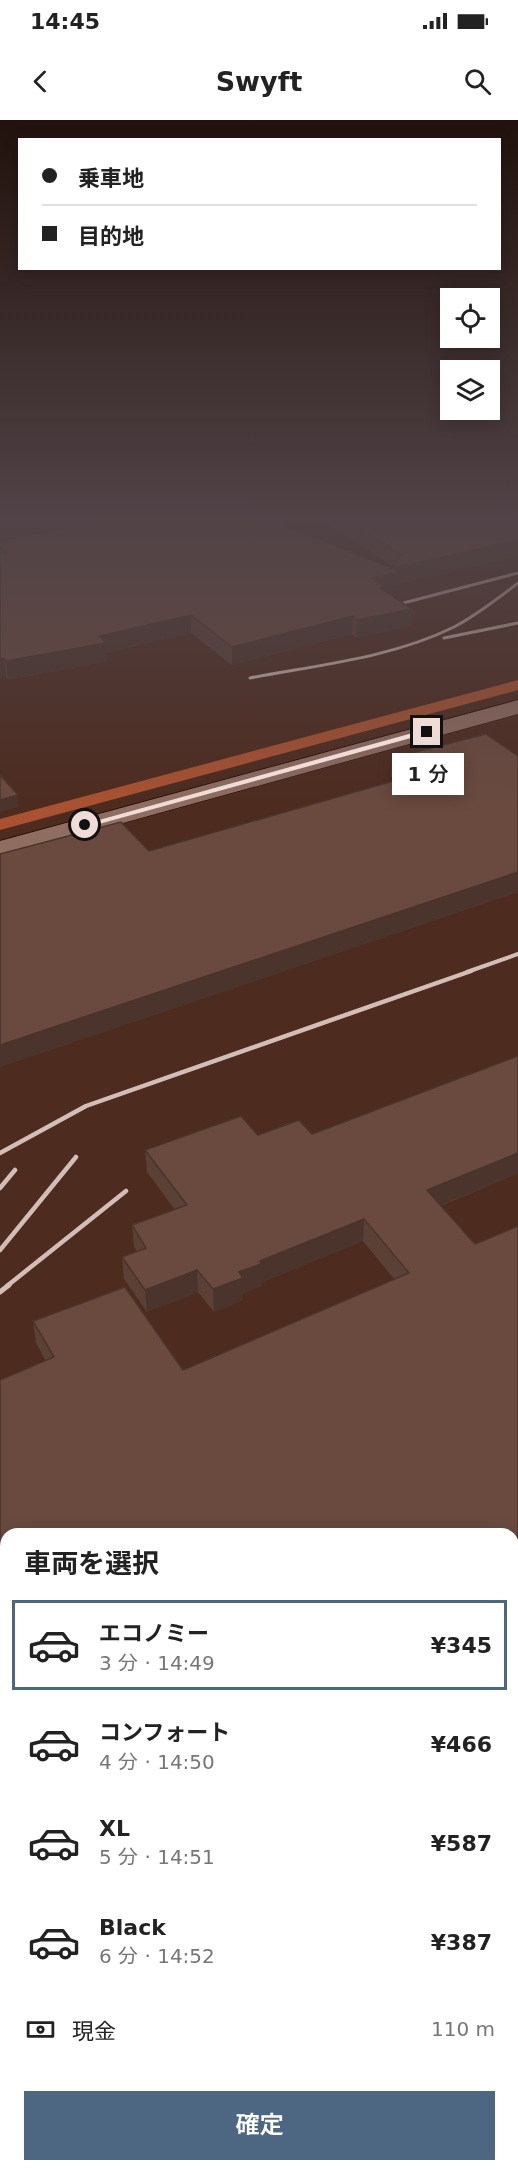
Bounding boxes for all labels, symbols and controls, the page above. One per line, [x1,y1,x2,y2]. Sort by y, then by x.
text: 14:45 [30,9,100,34]
icon: back [24,65,57,98]
icon: search [461,65,494,98]
text: Swyft [216,66,302,97]
text: 乗車地 [78,166,144,191]
text: 目的地 [78,224,144,249]
map controls [440,288,500,420]
button: locate [440,288,500,348]
button: layers [440,360,500,420]
route end [413,718,440,745]
callout: 1 分 [391,753,463,795]
text: 1 分 [408,762,448,786]
route start [71,811,98,838]
text: 車両を選択 [24,1548,159,1579]
icon: car [27,1618,81,1672]
text: エコノミー [99,1621,209,1646]
text: ¥345 [431,1633,492,1658]
text: 3 分 · 14:49 [99,1651,215,1675]
icon: car [27,1717,81,1771]
text: コンフォート [99,1720,230,1745]
text: ¥466 [431,1732,492,1757]
text: 4 分 · 14:50 [99,1750,215,1774]
icon: car [27,1816,81,1870]
text: XL [99,1816,130,1841]
text: ¥587 [431,1831,492,1856]
text: 5 分 · 14:51 [99,1845,215,1869]
icon: car [27,1915,81,1969]
text: Black [99,1915,166,1940]
text: ¥387 [431,1930,492,1955]
text: 6 分 · 14:52 [99,1944,215,1968]
icon: cash [24,2013,57,2046]
text: 110 m [431,2017,495,2041]
text: 現金 [72,2019,116,2044]
button: 確定 [24,2091,495,2160]

